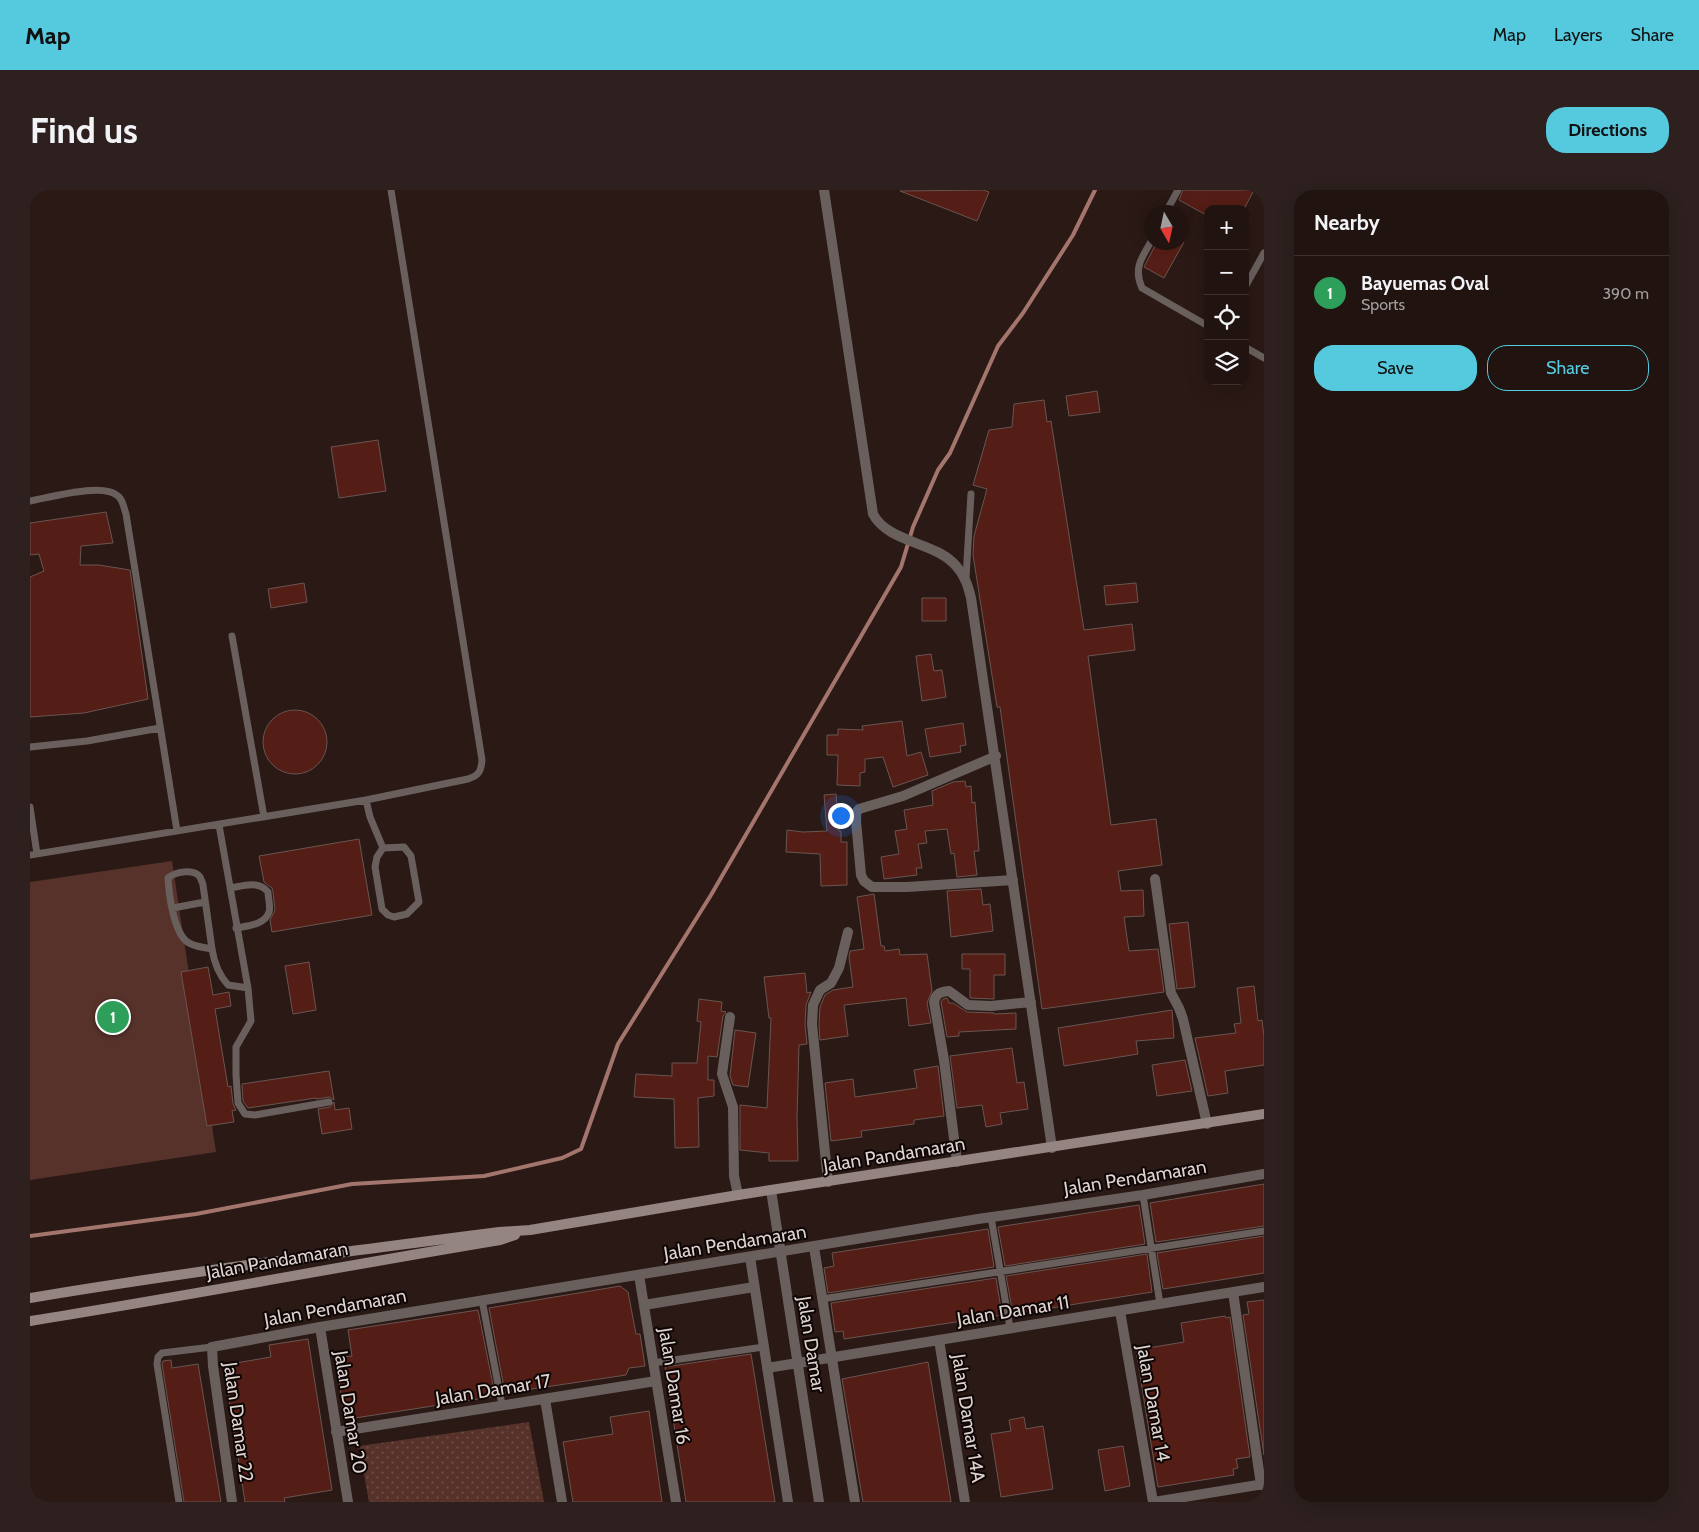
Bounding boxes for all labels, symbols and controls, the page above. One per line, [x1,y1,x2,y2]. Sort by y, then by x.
text: Map [25,21,71,50]
text: Map [1493,24,1526,46]
text: Layers [1554,24,1603,46]
text: Share [1631,24,1674,46]
button: Directions [1546,107,1669,153]
text: Find us [30,109,138,152]
north arrow [1144,205,1189,250]
map controls [1204,205,1249,385]
button: + [1204,205,1249,250]
text: Nearby [1314,210,1380,235]
button: − [1204,250,1249,295]
text: Bayuemas Oval [1361,272,1489,295]
text: 1 [1327,284,1333,303]
text: 390 m [1602,284,1649,303]
button: locate [1204,295,1249,340]
text: Sports [1361,295,1405,314]
button: layers [1204,340,1249,385]
button: Save [1314,345,1477,391]
button: Share [1487,345,1649,391]
your location [828,803,854,829]
pin: 1 [97,998,129,1036]
street label: Jalan Pandamaran [820,1132,967,1177]
street label: Jalan Pendamaran [1061,1155,1208,1200]
street label: Jalan Pendamaran [661,1220,808,1265]
street label: Jalan Pandamaran [203,1237,350,1284]
street label: Jalan Pendamaran [261,1284,408,1332]
street label: Jalan Damar 11 [954,1290,1071,1331]
street label: Jalan Damar [792,1293,830,1394]
street label: Jalan Damar 16 [654,1325,695,1446]
street label: Jalan Damar 14 [1132,1342,1175,1463]
street label: Jalan Damar 20 [329,1348,372,1475]
street label: Jalan Damar 14A [947,1351,990,1484]
street label: Jalan Damar 22 [219,1360,258,1484]
street label: Jalan Damar 17 [433,1369,553,1410]

